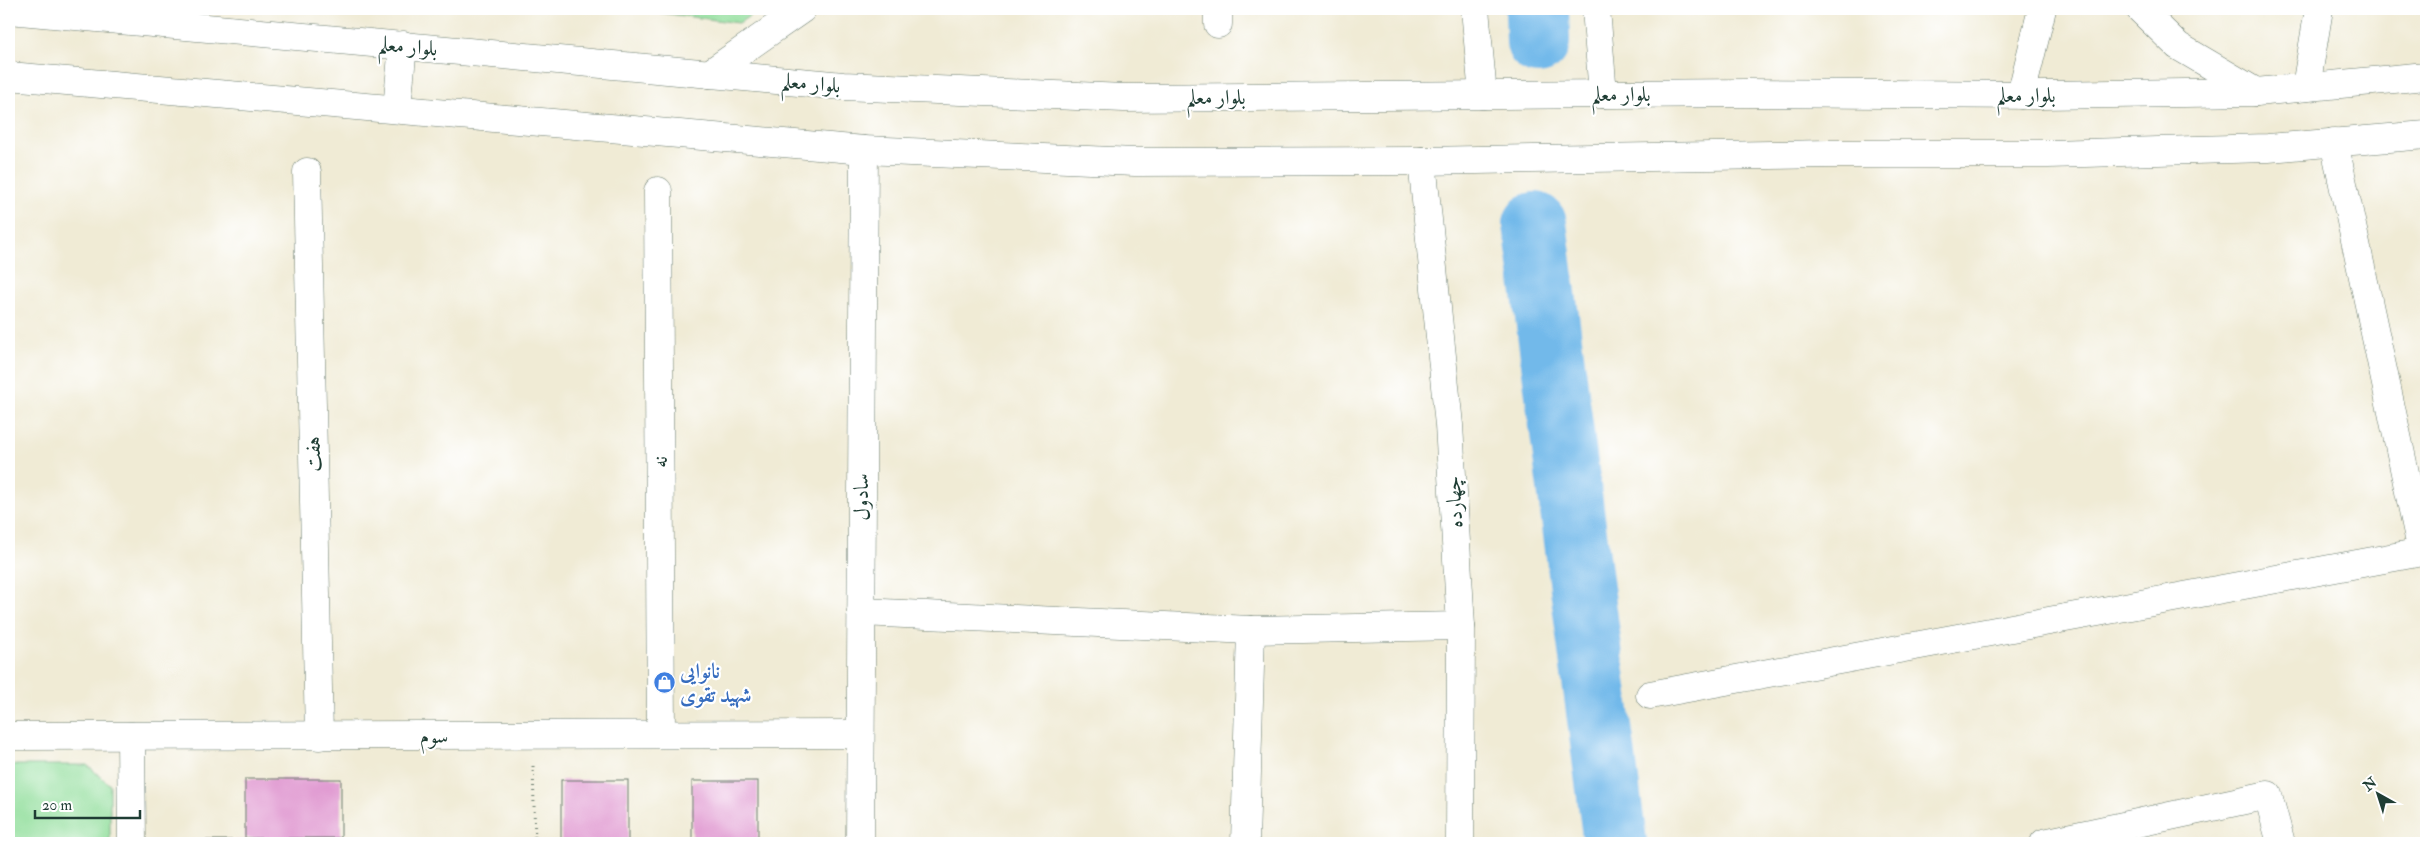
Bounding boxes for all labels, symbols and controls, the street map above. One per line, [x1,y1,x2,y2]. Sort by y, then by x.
street label: بلوار معلم [377,30,439,70]
street label: بلوار معلم [780,67,842,107]
street label: بلوار معلم [1591,81,1651,115]
street label: بلوار معلم [1996,82,2056,116]
street label: بلوار معلم [1186,84,1246,118]
street label: هفت [300,436,327,472]
street label: نه [647,456,674,468]
street label: سادول [848,473,875,521]
street label: چهارده [1440,475,1469,529]
place label: نانوایی شهید تقوی [679,658,752,709]
shop icon: نانوایی شهید تقوی [652,671,676,695]
street label: سوم [420,723,448,754]
north arrow [2352,770,2402,820]
text: N [2359,773,2381,795]
scale bar [35,787,140,819]
text: 20 m [42,796,72,815]

